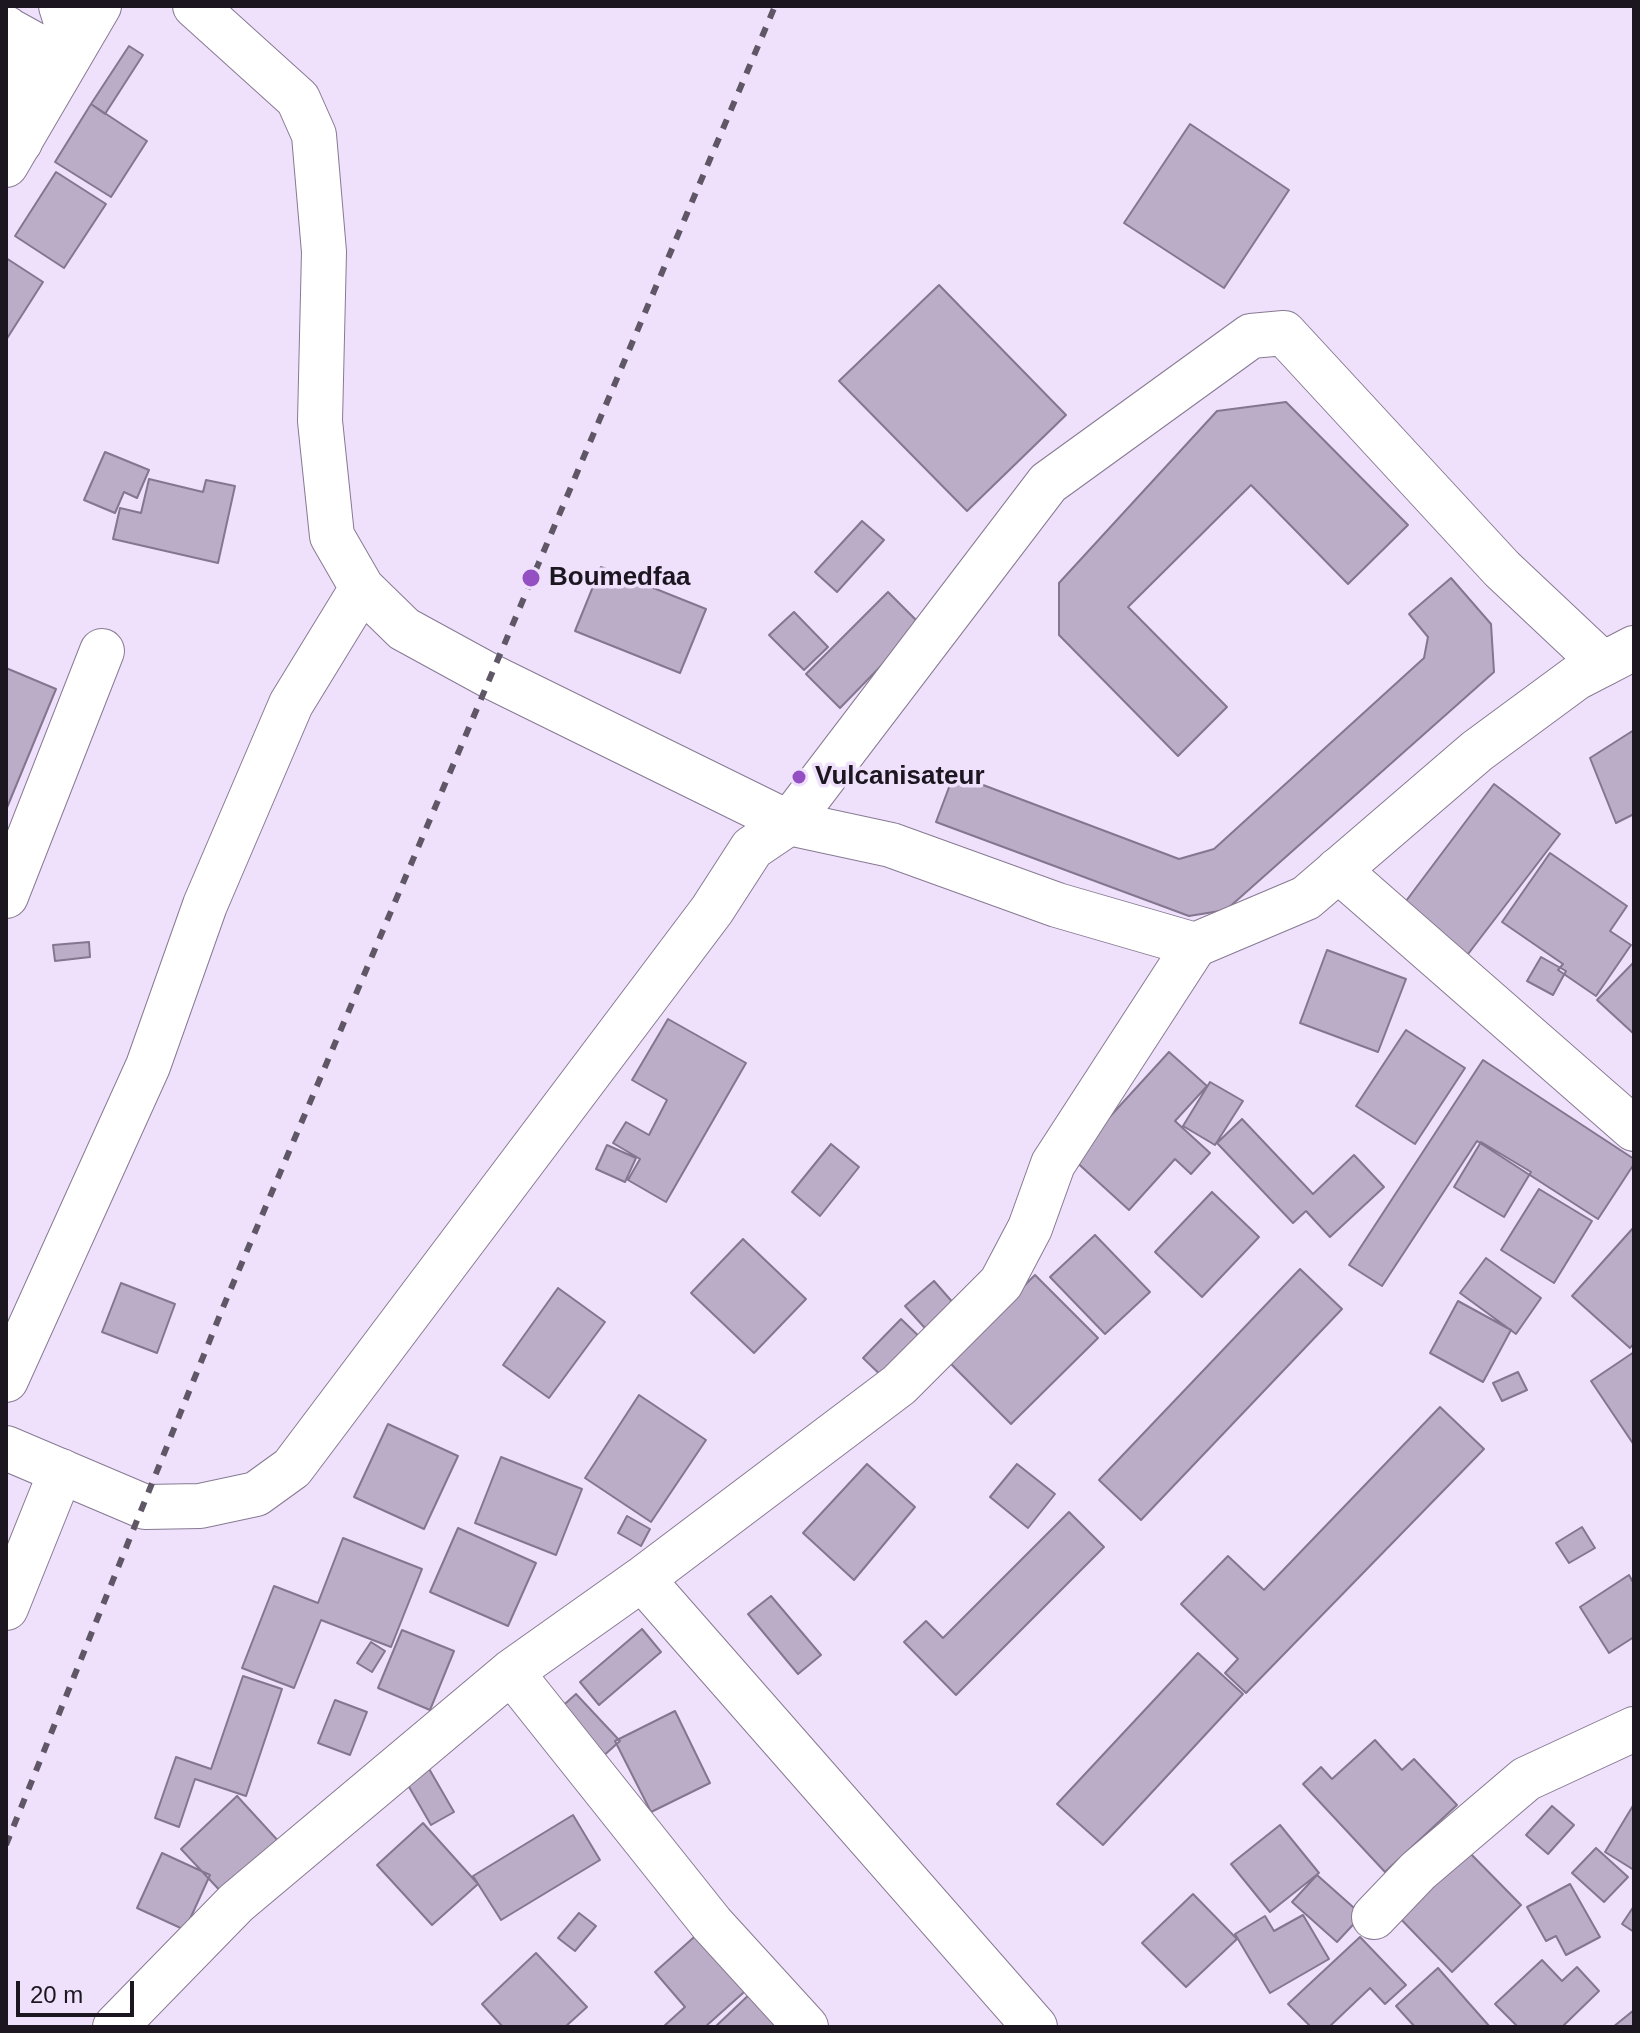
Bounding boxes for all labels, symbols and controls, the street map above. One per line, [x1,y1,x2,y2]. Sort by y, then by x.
place label: Boumedfaa [549,562,691,594]
marker: Boumedfaa [520,567,542,589]
place label: Vulcanisateur [815,761,985,793]
marker: Vulcanisateur [790,768,808,786]
scale bar [20,1965,138,2015]
text: 20 m [30,1981,83,2008]

